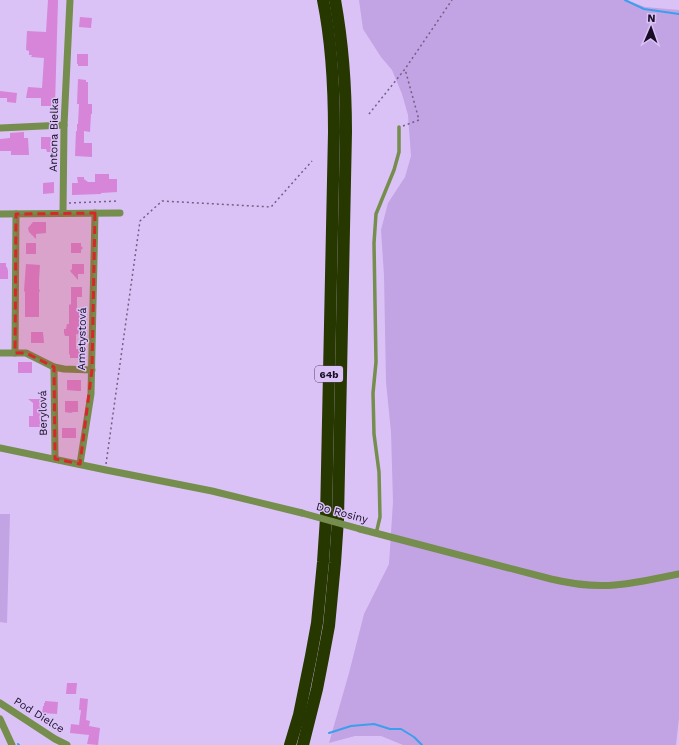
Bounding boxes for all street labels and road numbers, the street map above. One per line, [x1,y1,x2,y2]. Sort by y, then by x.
street label: Antona Bielka [47,98,61,172]
street label: Ametystová [75,307,89,371]
road number: 64b [315,366,343,382]
street label: Berylová [36,390,50,436]
street label: Do Rosiny [315,500,370,526]
street label: Pod Dielce [11,694,67,736]

